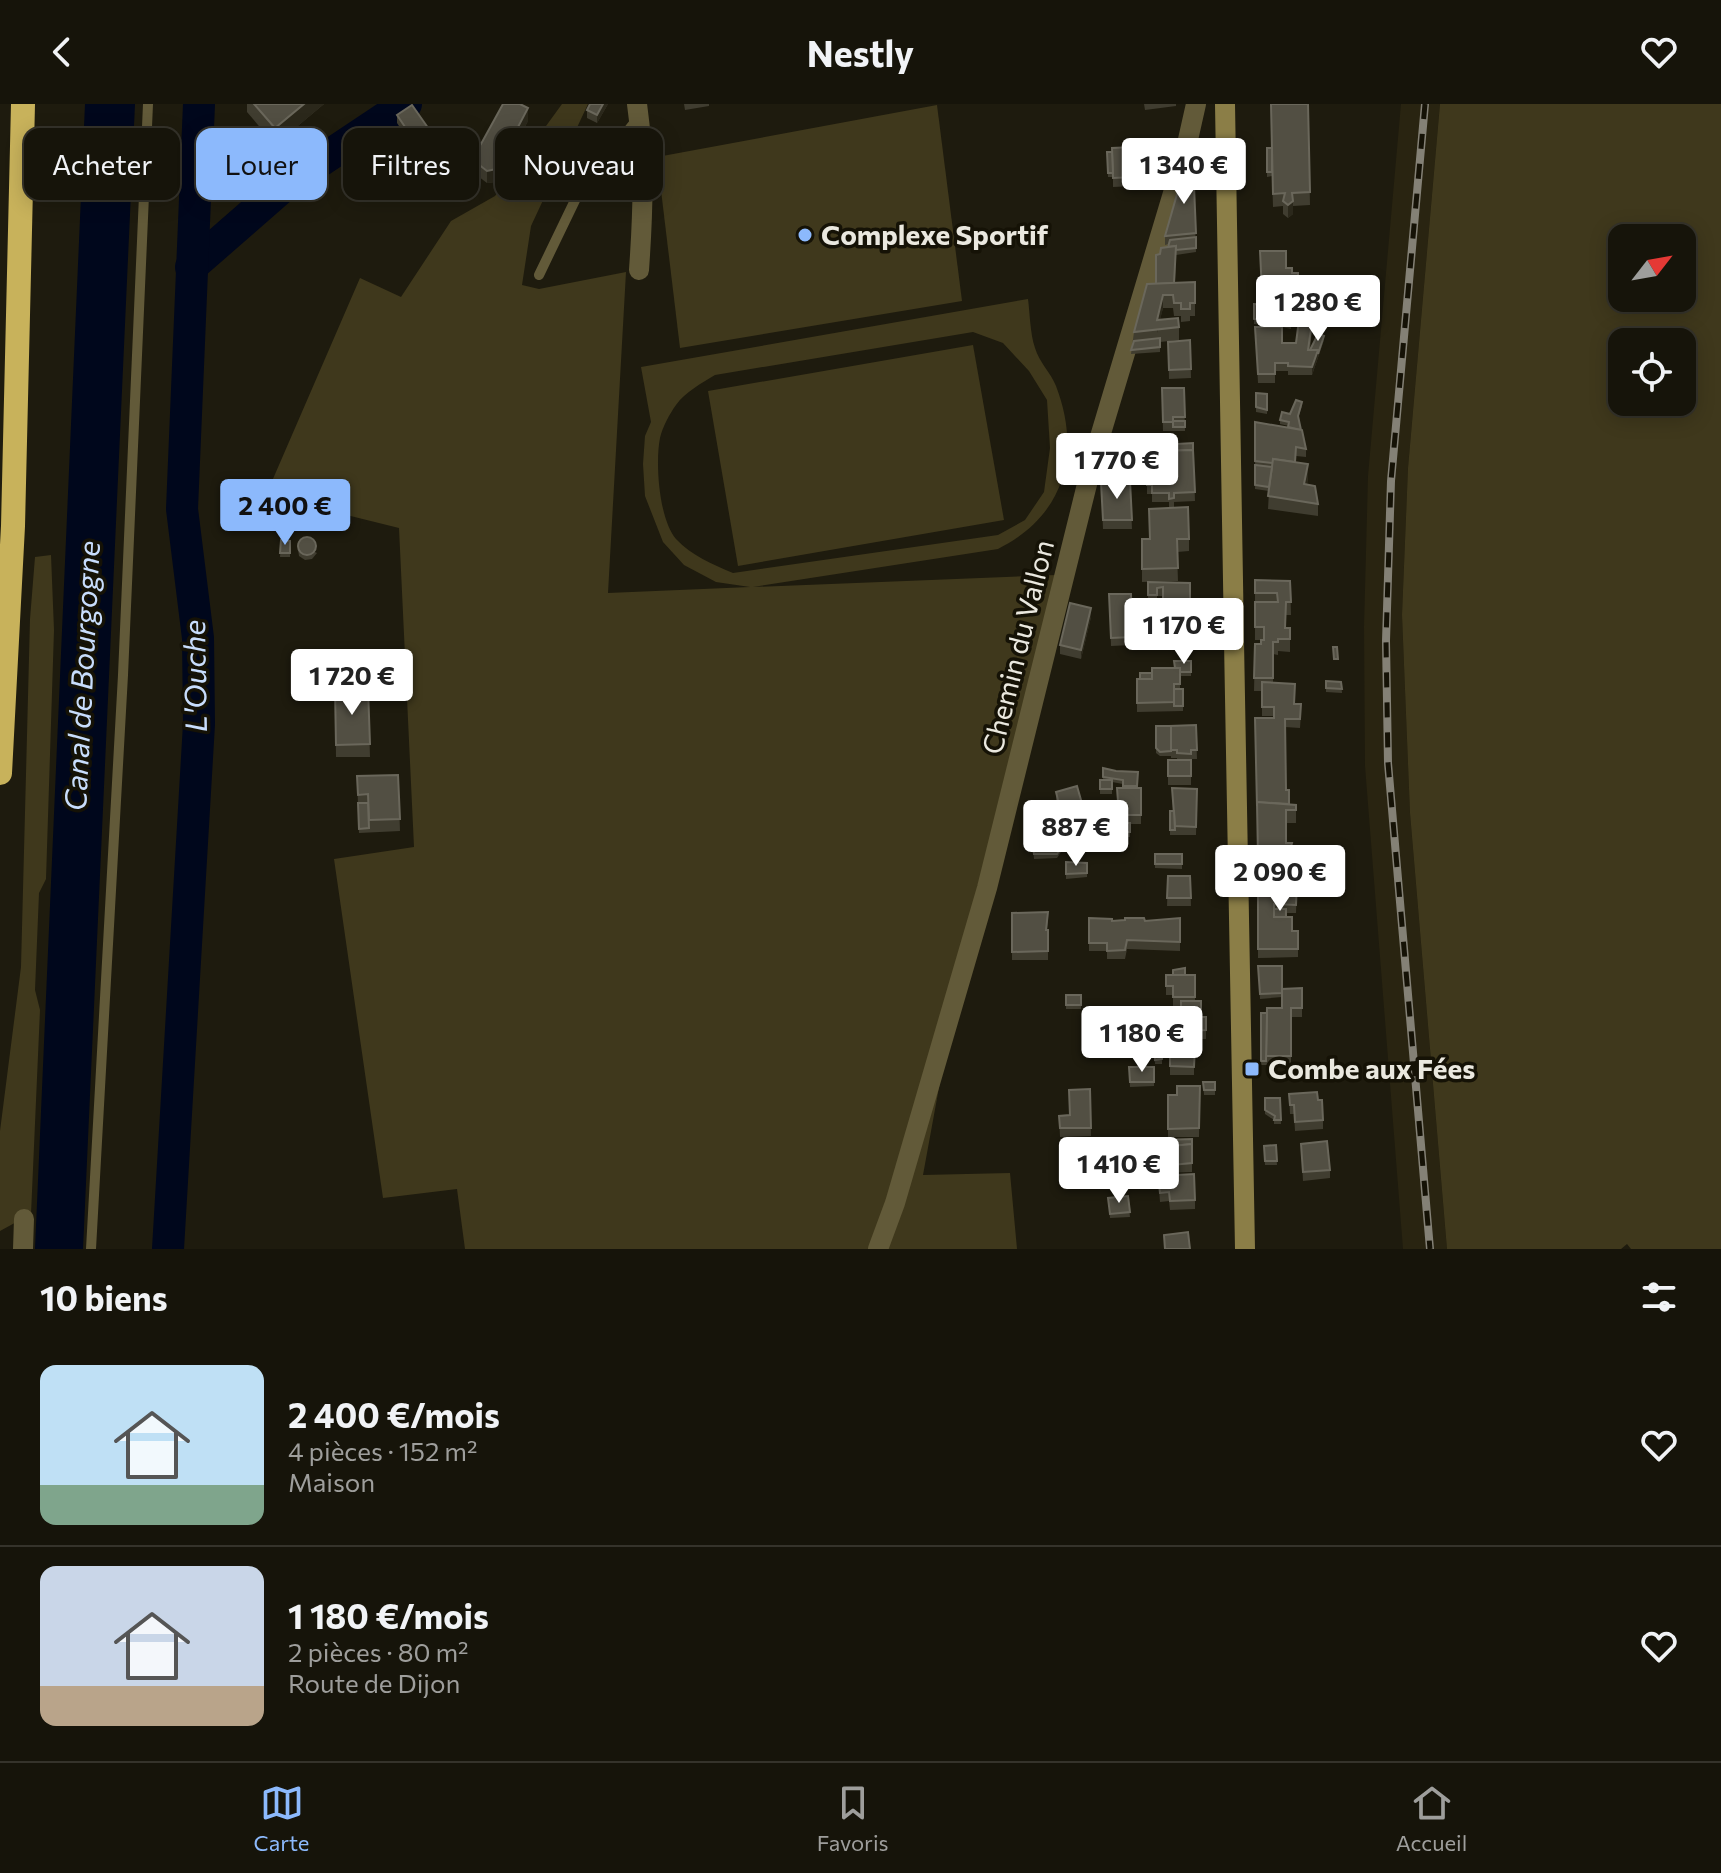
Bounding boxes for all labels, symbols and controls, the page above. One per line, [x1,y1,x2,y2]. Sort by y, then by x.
icon: back [40,30,84,74]
text: Nestly [807,30,914,74]
icon: heart [1637,30,1681,74]
chip: Acheter [24,128,180,200]
chip: Louer [196,128,327,200]
chip: Filtres [343,128,479,200]
chip: Nouveau [495,128,663,200]
pin: 1 340 € [1110,138,1258,206]
text: 1 340 € [1140,148,1228,179]
place label: Complexe Sportif [821,217,1049,251]
north arrow [1608,224,1696,312]
map controls [1608,224,1696,416]
marker: Complexe Sportif [796,226,814,244]
pin: 1 280 € [1244,275,1392,343]
text: 1 280 € [1274,285,1362,316]
button: locate [1608,328,1696,416]
pin: 1 770 € [1043,433,1191,501]
text: 1 770 € [1074,443,1160,474]
pin: 2 400 € [211,479,359,547]
text: 2 400 € [238,489,332,520]
street label: Chemin du Vallon [974,536,1060,757]
water label: Canal de Bourgogne [55,540,106,812]
pin: 1 170 € [1110,598,1258,666]
text: 1 170 € [1142,608,1226,639]
water label: L'Ouche [174,619,213,733]
pin: 1 720 € [278,649,426,717]
text: 1 720 € [309,659,395,690]
pin: 887 € [1020,800,1132,868]
text: 887 € [1041,810,1111,841]
pin: 2 090 € [1206,845,1354,913]
text: 2 090 € [1233,855,1327,886]
pin: 1 180 € [1068,1006,1216,1074]
text: 1 180 € [1099,1016,1185,1047]
place label: Combe aux Fées [1268,1051,1475,1085]
marker: Combe aux Fées [1243,1060,1261,1078]
pin: 1 410 € [1045,1137,1193,1205]
text: 1 410 € [1077,1147,1161,1178]
icon: filters [1637,1275,1681,1319]
text: 10 biens [40,1276,167,1318]
text: 2 400 €/mois [288,1393,500,1435]
icon: home [104,1397,200,1493]
icon: heart [1637,1423,1681,1467]
text: 4 pièces · 152 m² [288,1435,477,1466]
text: Maison [288,1466,375,1497]
text: 1 180 €/mois [288,1594,489,1636]
icon: home [104,1598,200,1694]
icon: heart [1637,1624,1681,1668]
text: 2 pièces · 80 m² [288,1636,469,1667]
text: Route de Dijon [288,1667,460,1698]
tab: Carte [254,1781,309,1856]
tab: Favoris [817,1781,889,1856]
tab: Accueil [1396,1781,1467,1856]

